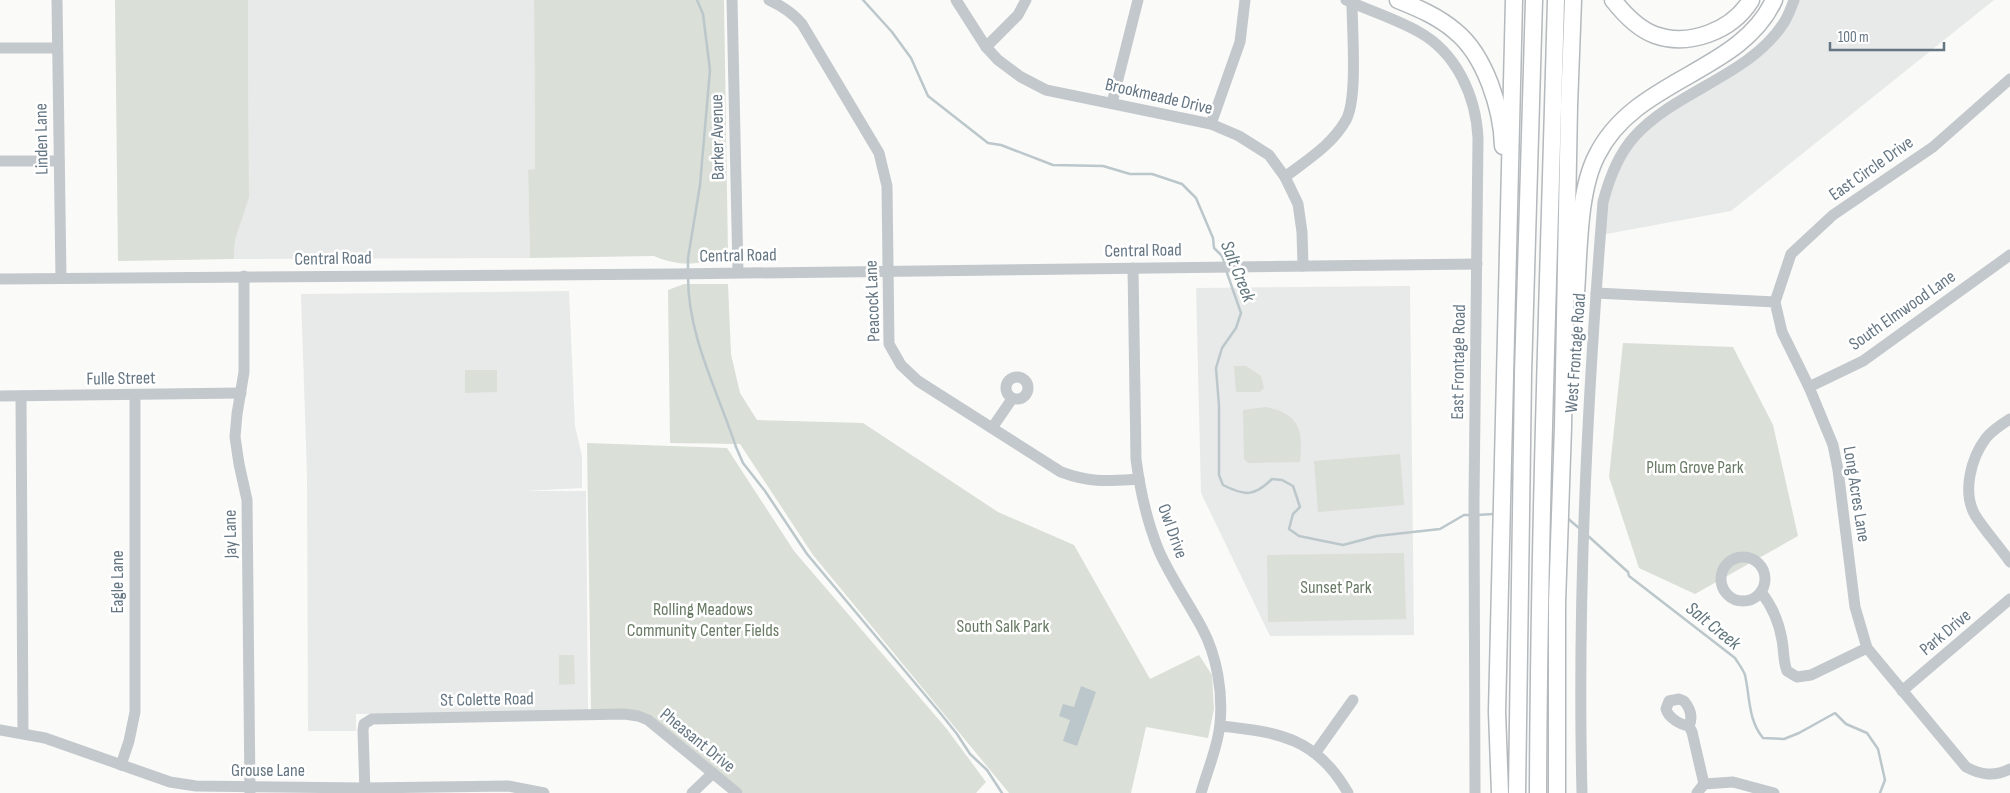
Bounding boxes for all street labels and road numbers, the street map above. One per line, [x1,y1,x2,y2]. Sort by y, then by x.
street label: Brookmeade Drive [1103,74,1215,119]
street label: Barker Avenue [706,94,729,180]
street label: Linden Lane [30,103,53,175]
street label: East Circle Drive [1825,132,1917,205]
street label: Central Road [1104,239,1182,262]
street label: Central Road [699,244,777,267]
street label: Central Road [294,247,372,270]
street label: Peacock Lane [861,260,884,342]
street label: South Elmwood Lane [1845,266,1959,355]
street label: West Frontage Road [1561,292,1590,414]
street label: East Frontage Road [1447,304,1470,420]
street label: Fulle Street [86,367,156,390]
street label: Long Acres Lane [1839,445,1874,543]
street label: Owl Drive [1153,501,1192,561]
street label: Jay Lane [220,509,241,560]
street label: Eagle Lane [107,550,128,614]
street label: Park Drive [1915,605,1975,660]
street label: St Colette Road [440,688,534,711]
street label: Pheasant Drive [656,704,739,777]
street label: Grouse Lane [231,760,305,781]

